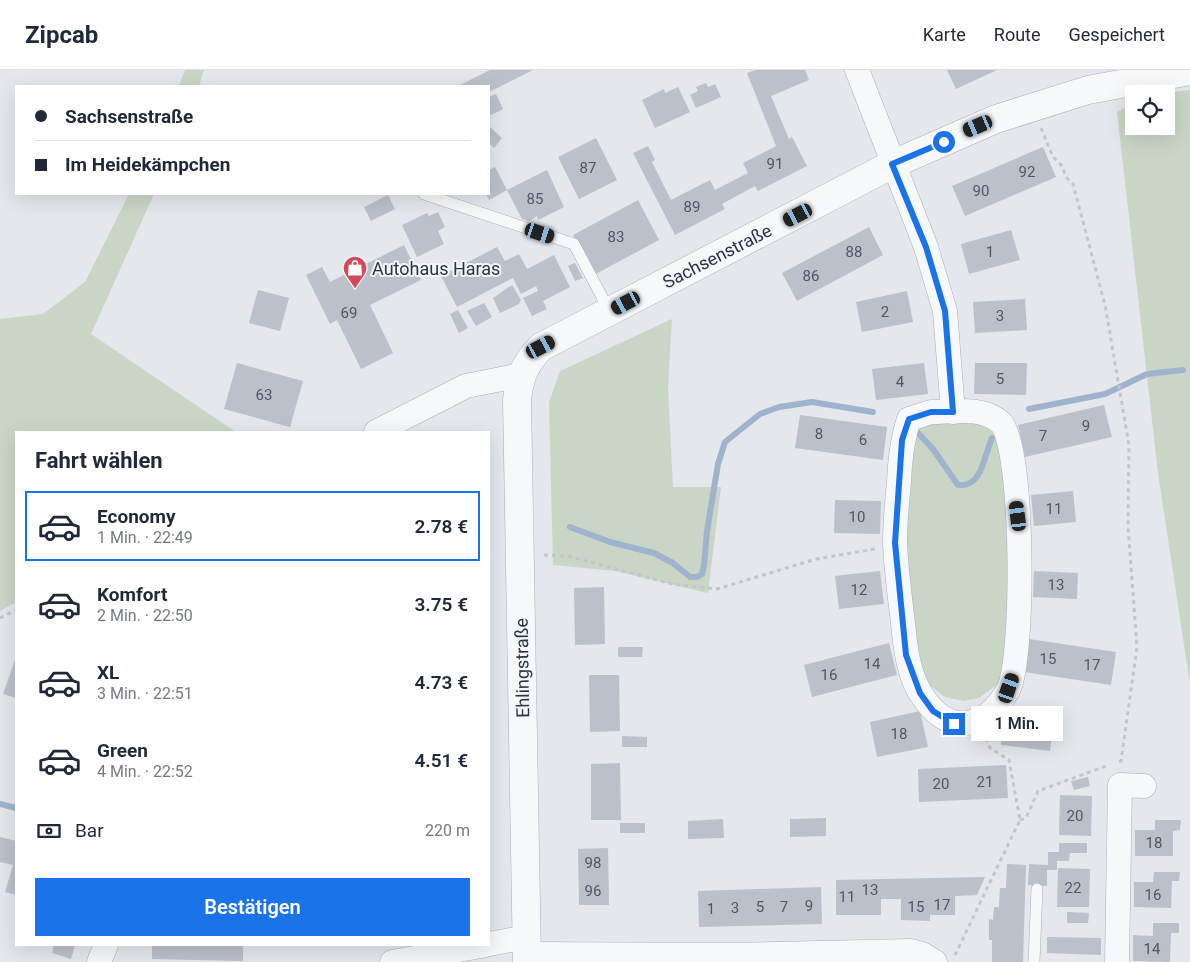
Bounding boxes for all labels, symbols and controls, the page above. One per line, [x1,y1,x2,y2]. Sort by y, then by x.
text: Zipcab [25,21,98,49]
text: Karte [923,24,966,45]
text: Route [994,24,1041,45]
text: Gespeichert [1069,24,1165,45]
map controls [1125,85,1175,135]
button: locate [1125,85,1175,135]
text: Sachsenstraße [65,105,193,128]
car [961,113,994,139]
route start [933,131,955,153]
text: Im Heidekämpchen [65,153,230,176]
house number: 91 [767,155,783,173]
house number: 87 [580,159,596,177]
house number: 92 [1019,163,1035,181]
house number: 90 [973,182,989,200]
house number: 85 [527,190,543,208]
house number: 89 [684,198,700,216]
car [781,202,814,228]
street label: Sachsenstraße [659,220,775,292]
car [523,221,556,245]
house number: 83 [608,228,624,246]
house number: 88 [846,243,862,261]
house number: 1 [986,243,994,261]
shop icon: Autohaus Haras [342,255,368,289]
place label: Autohaus Haras [372,258,500,279]
house number: 86 [803,267,819,285]
car [609,289,642,317]
house number: 2 [881,303,889,321]
house number: 69 [341,304,357,322]
house number: 3 [996,307,1004,325]
car [524,333,557,361]
house number: 5 [996,370,1004,388]
house number: 4 [896,373,905,391]
house number: 63 [256,386,272,404]
house number: 9 [1082,417,1090,435]
house number: 8 [815,425,823,443]
house number: 7 [1039,427,1047,445]
house number: 6 [859,431,867,449]
text: Fahrt wählen [35,448,163,473]
car [1008,500,1027,532]
house number: 11 [1046,500,1062,518]
icon: car [37,504,82,549]
text: Economy [97,505,176,528]
house number: 10 [849,508,865,526]
text: 2.78 € [414,515,468,538]
text: 1 Min. · 22:49 [97,528,193,547]
house number: 13 [1048,576,1064,594]
house number: 12 [851,581,867,599]
icon: car [37,582,82,627]
text: Komfort [97,583,167,606]
text: 3.75 € [414,593,468,616]
text: 2 Min. · 22:50 [97,606,193,625]
street label: Ehlingstraße [511,618,533,718]
house number: 15 [1040,650,1056,668]
house number: 14 [864,655,881,673]
house number: 17 [1084,656,1100,674]
icon: car [37,660,82,705]
text: XL [97,661,119,684]
house number: 16 [821,666,837,684]
text: 4.73 € [414,671,468,694]
car [997,671,1020,705]
text: 3 Min. · 22:51 [97,684,193,703]
callout: 1 Min. [972,706,1064,742]
route end [943,713,965,735]
text: 1 Min. [995,714,1039,733]
house number: 18 [891,725,907,743]
icon: car [37,738,82,783]
text: Green [97,739,148,762]
text: 4.51 € [414,749,468,772]
text: 4 Min. · 22:52 [97,762,193,781]
house number: 21 [977,773,993,791]
house number: 20 [933,775,949,793]
house number: 20 [1067,807,1083,825]
icon: cash [35,817,63,845]
text: Bar [75,819,104,842]
text: 220 m [425,821,470,840]
house number: 18 [1146,834,1162,852]
house number: 98 [585,854,601,872]
button: Bestätigen [35,878,470,936]
house number: 22 [1065,879,1081,897]
house number: 13 [862,881,878,899]
house number: 96 [585,882,601,900]
house number: 16 [1145,886,1161,904]
house number: 11 [839,888,855,906]
house number: 17 [934,896,950,914]
house number: 9 [805,897,813,915]
house number: 5 [756,898,764,916]
house number: 7 [780,898,788,916]
house number: 15 [908,898,924,916]
house number: 3 [731,899,739,917]
house number: 1 [707,900,715,918]
house number: 14 [1144,940,1161,958]

